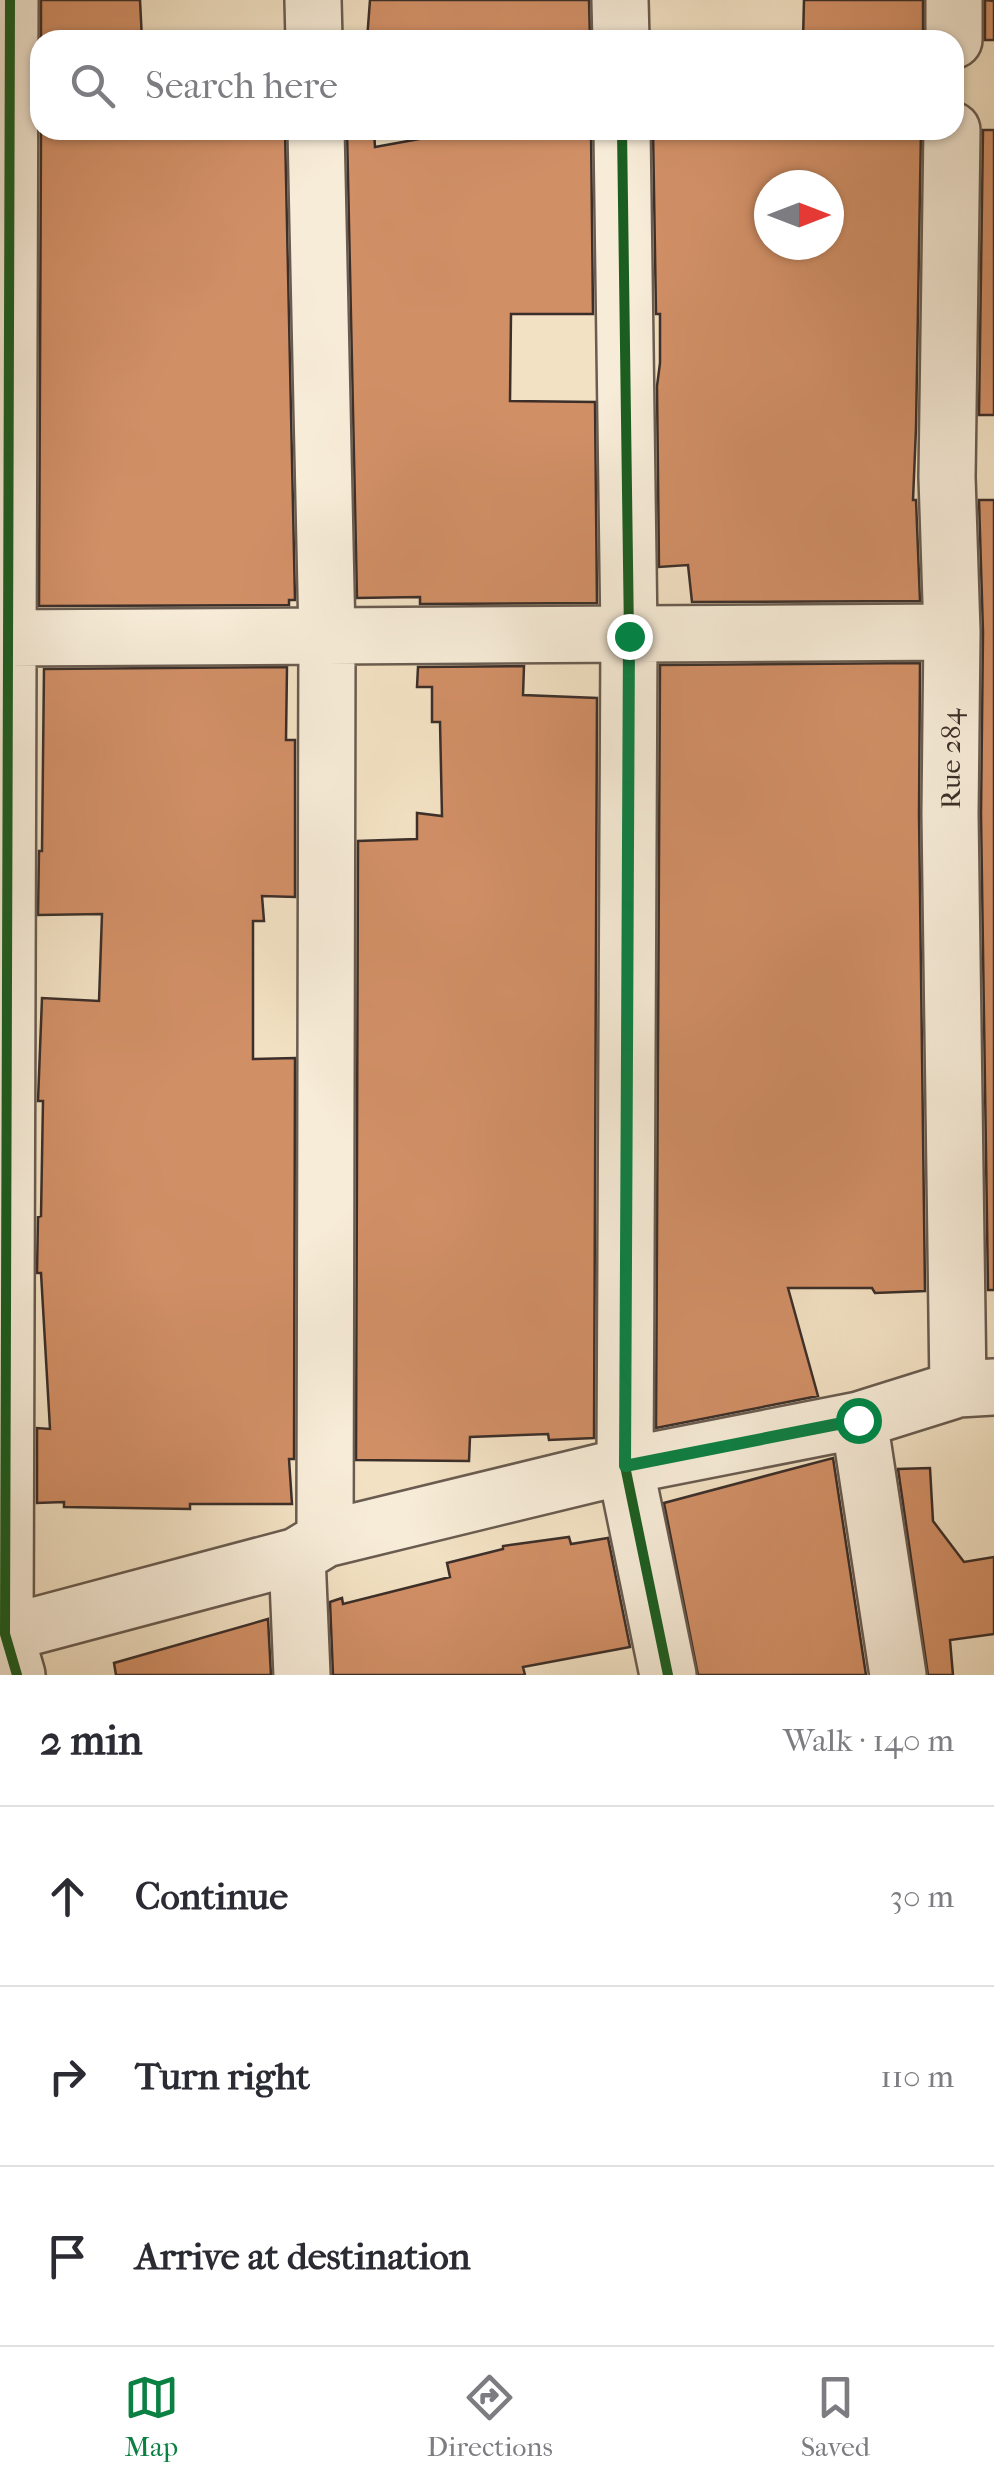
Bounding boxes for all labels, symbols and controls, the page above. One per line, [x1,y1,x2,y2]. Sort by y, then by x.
search box [30,30,964,140]
icon: search [65,58,120,113]
text: Search here [145,63,338,108]
north arrow [754,170,844,260]
route end [607,614,653,660]
street label: Rue 284 [934,707,967,809]
route start [836,1398,882,1444]
text: 2 min [40,1716,142,1765]
text: Walk · 140 m [783,1722,954,1759]
icon: ahead [40,1869,95,1924]
text: Continue [135,1874,288,1919]
text: 30 m [890,1878,954,1915]
icon: right [40,2049,95,2104]
text: Turn right [135,2054,310,2099]
text: 110 m [880,2058,954,2095]
icon: arrive [40,2229,95,2284]
text: Arrive at destination [135,2234,471,2279]
tab: Map [124,2370,179,2463]
tab: Directions [427,2370,553,2463]
tab: Saved [801,2370,870,2463]

